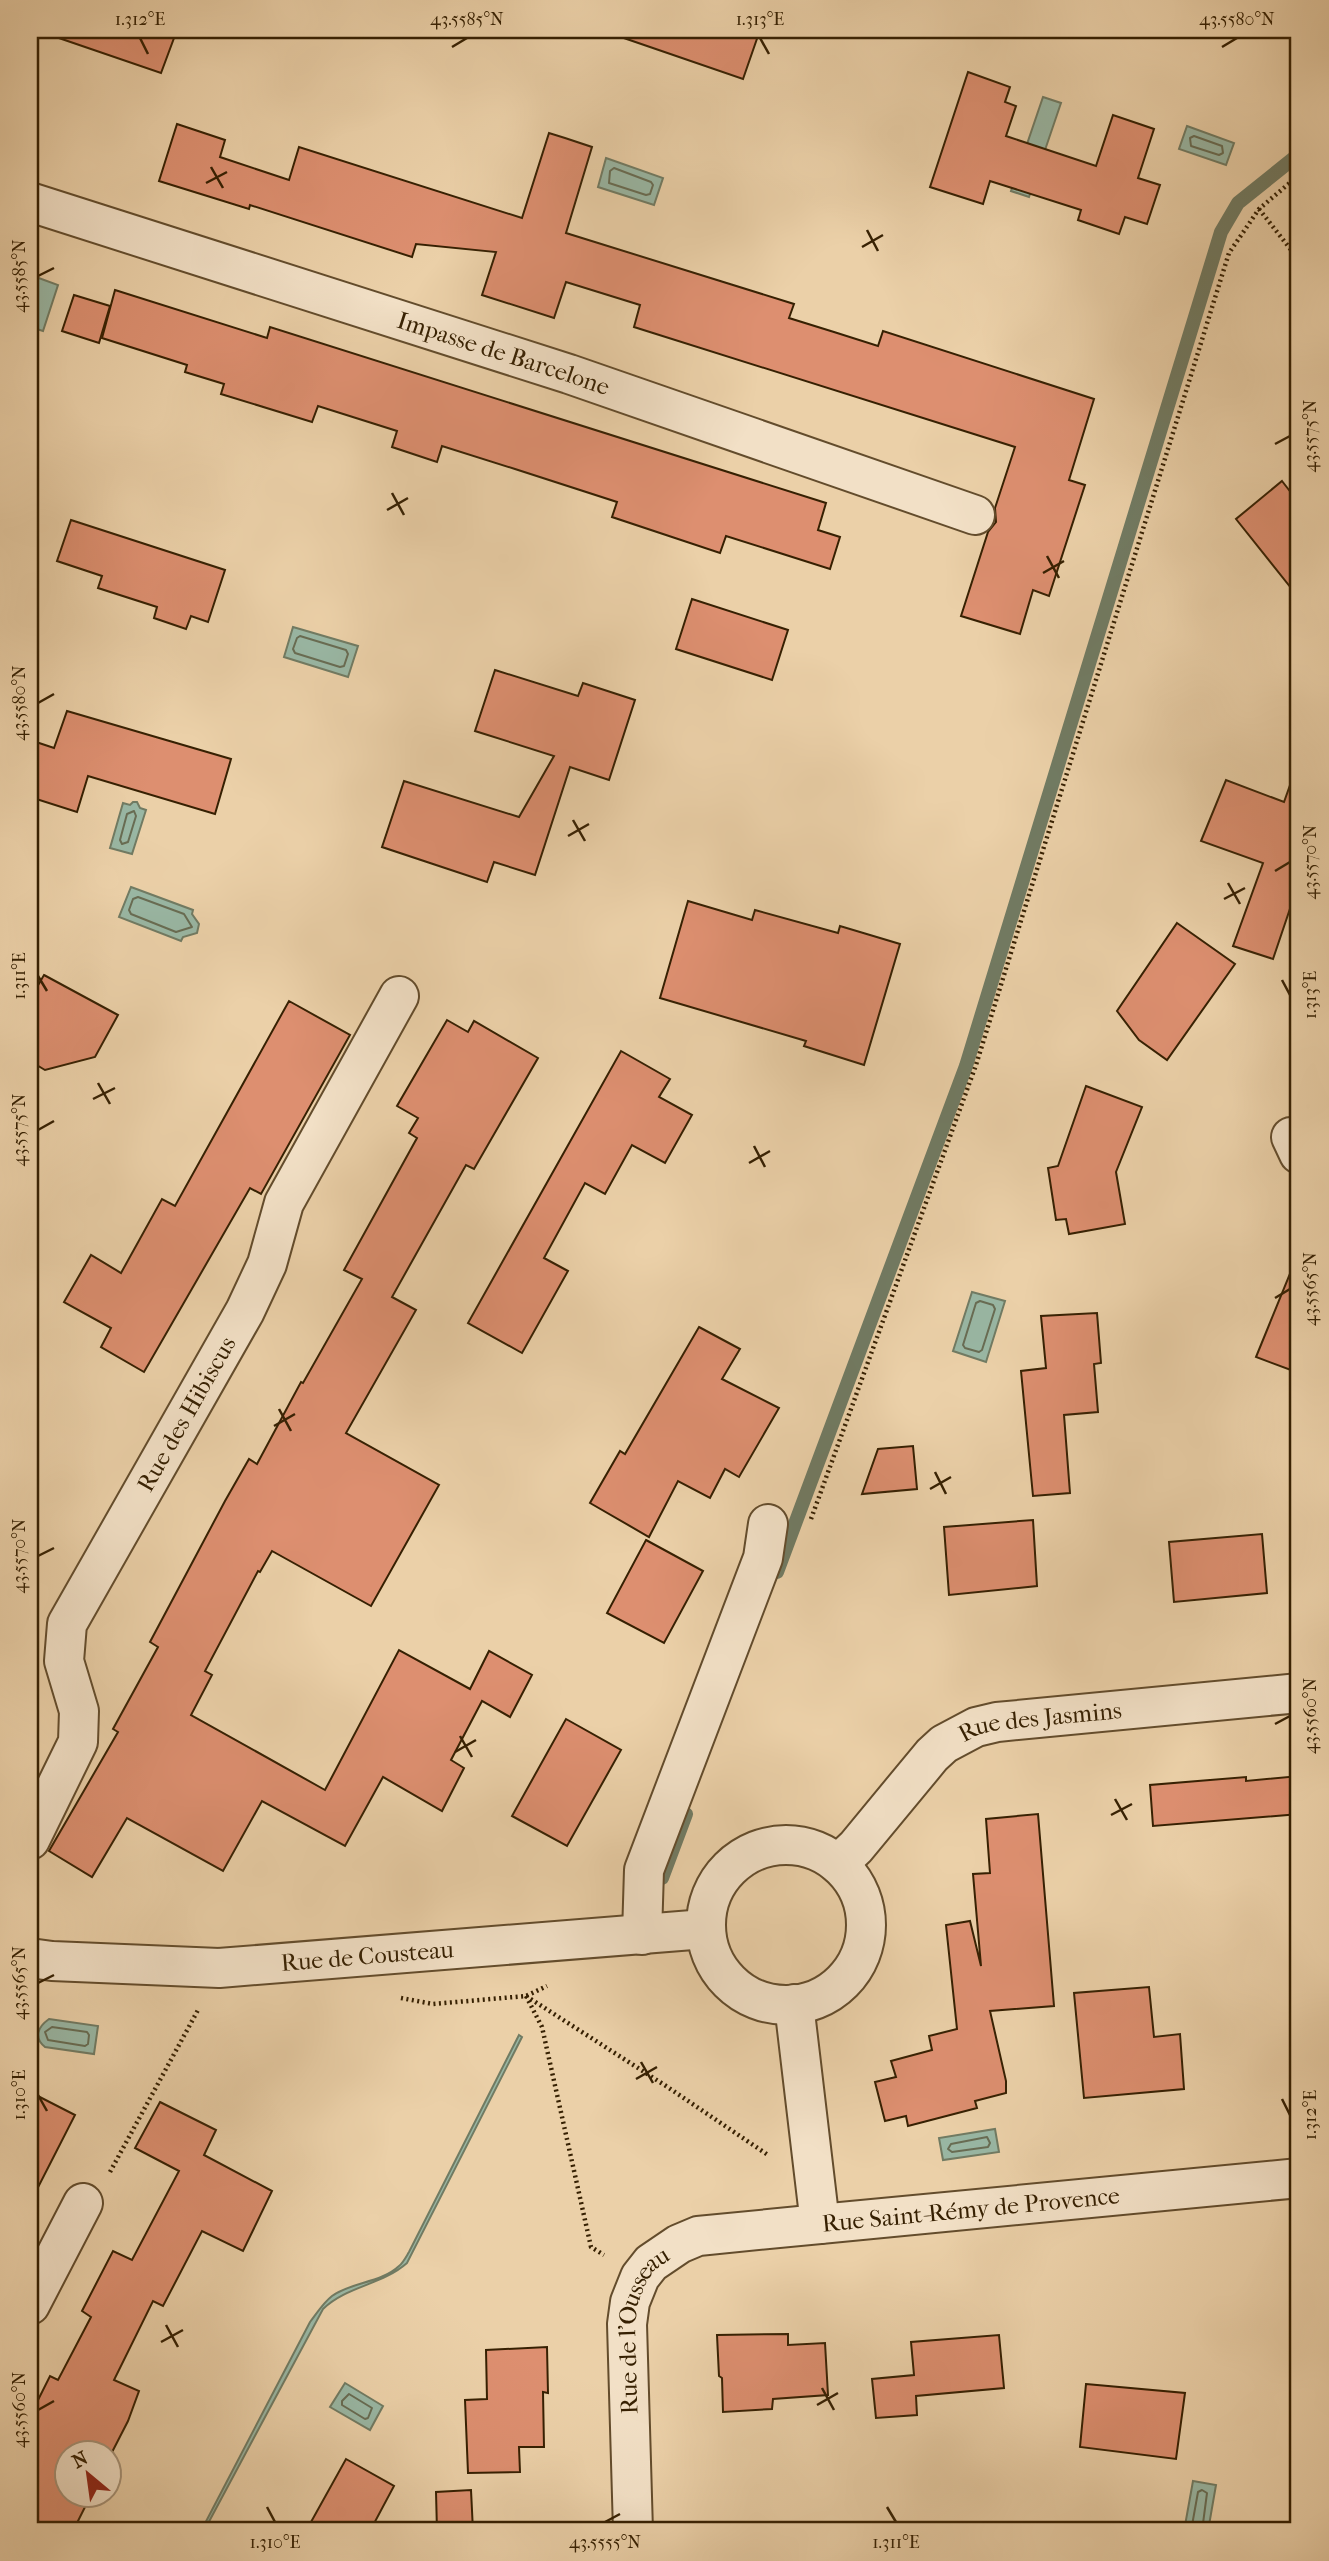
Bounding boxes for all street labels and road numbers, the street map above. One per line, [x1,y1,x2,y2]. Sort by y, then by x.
street label: Impasse de Barcelone [394,306,613,401]
street label: Rue des Hibiscus [131,1331,242,1497]
street label: Rue des Jasmins [953,1696,1123,1748]
street label: Rue de Cousteau [280,1935,455,1977]
street label: Rue Saint-Rémy de Provence [821,2181,1121,2238]
street label: Rue de l'Ousseau [613,2240,675,2415]

